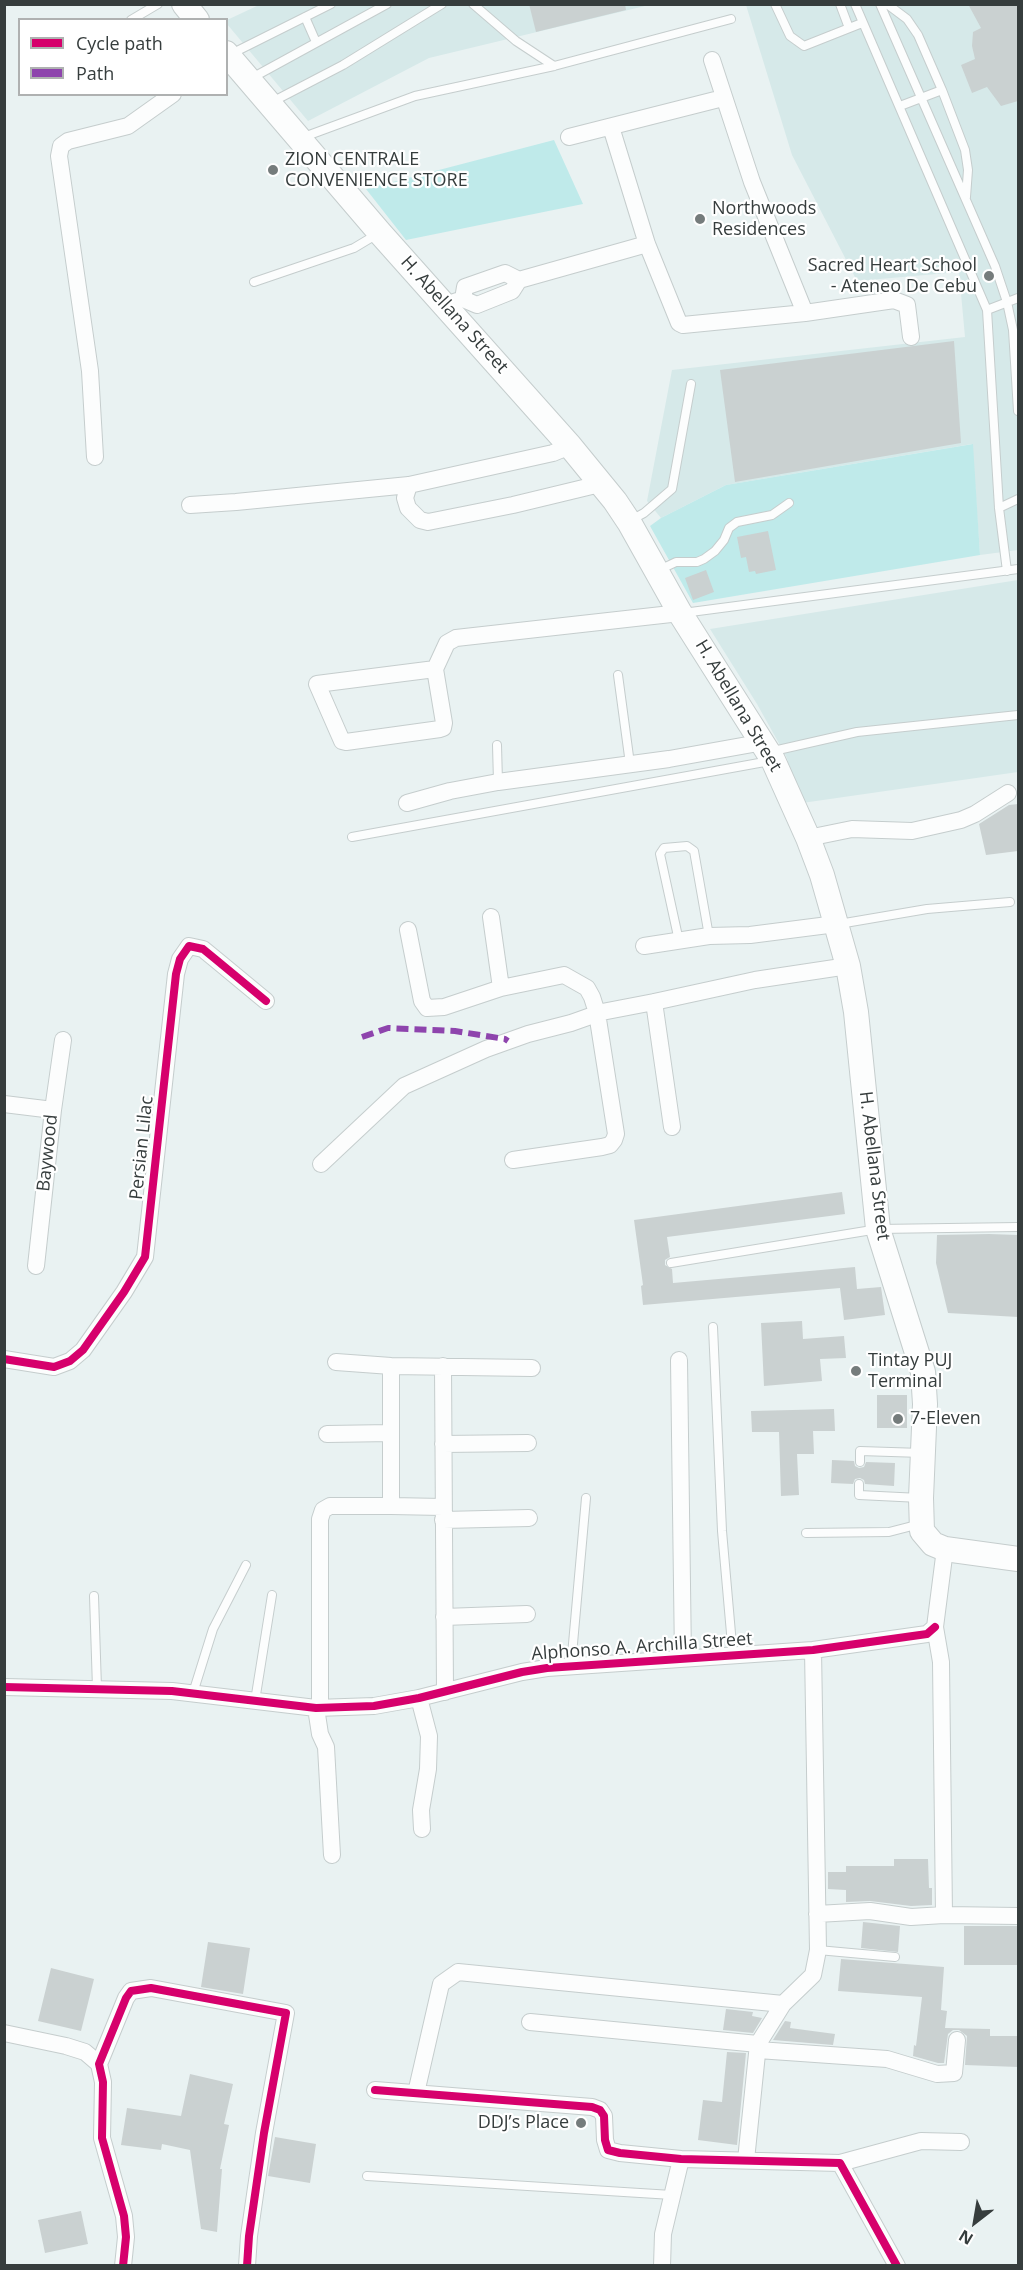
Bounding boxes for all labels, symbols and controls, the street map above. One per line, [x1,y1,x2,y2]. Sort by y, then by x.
legend [18,18,228,96]
text: Cycle path [76,31,163,55]
text: Path [76,61,114,85]
place label: ZION CENTRALE CONVENIENCE STORE [285,149,468,192]
marker: ZION CENTRALE CONVENIENCE STORE [266,163,280,177]
place label: Northwoods Residences [712,198,816,240]
marker: Northwoods Residences [693,212,707,226]
street label: H. Abellana Street [396,252,512,378]
place label: Sacred Heart School - Ateneo De Cebu [808,255,977,298]
marker: Sacred Heart School - Ateneo De Cebu [982,269,996,283]
street label: H. Abellana Street [690,636,786,776]
street label: H. Abellana Street [854,1090,894,1242]
street label: Persian Lilac [126,1095,158,1201]
street label: Baywood [33,1113,63,1193]
place label: Tintay PUJ Terminal [868,1350,952,1392]
marker: Tintay PUJ Terminal [849,1364,863,1378]
place label: 7-Eleven [910,1408,981,1430]
marker: 7-Eleven [891,1412,905,1426]
street label: Alphonso A. Archilla Street [531,1628,753,1666]
place label: DDJ’s Place [478,2112,569,2134]
marker: DDJ’s Place [574,2116,588,2130]
north arrow [945,2192,1005,2252]
text: N [954,2225,977,2250]

